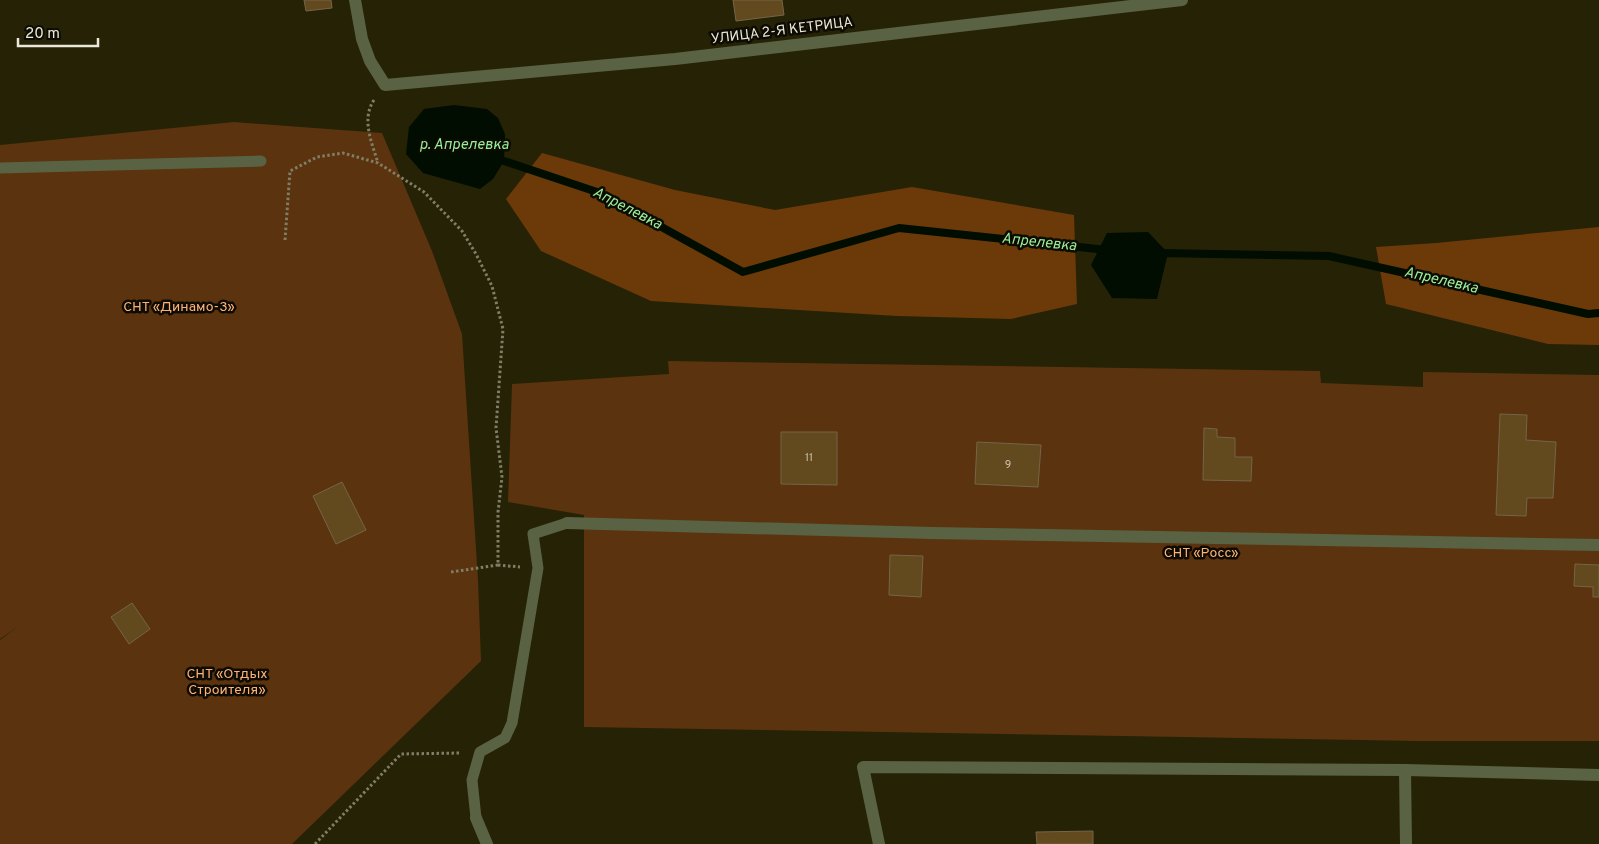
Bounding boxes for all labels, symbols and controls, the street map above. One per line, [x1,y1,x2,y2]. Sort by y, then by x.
street label: УЛИЦА 2-Я КЕТРИЦА [710,14,854,48]
scale bar [18,15,98,47]
text: 20 m [25,25,60,44]
water label: р. Апрелевка [419,136,509,155]
water label: Апрелевка [589,183,665,235]
water label: Апрелевка [1001,230,1078,256]
water label: Апрелевка [1402,263,1480,299]
park label: СНТ «Динамо-3» [123,299,235,316]
house number: 11 [805,451,813,465]
house number: 9 [1005,458,1011,472]
park label: СНТ «Росс» [1164,545,1238,562]
park label: СНТ «Отдых Строителя» [186,666,268,699]

